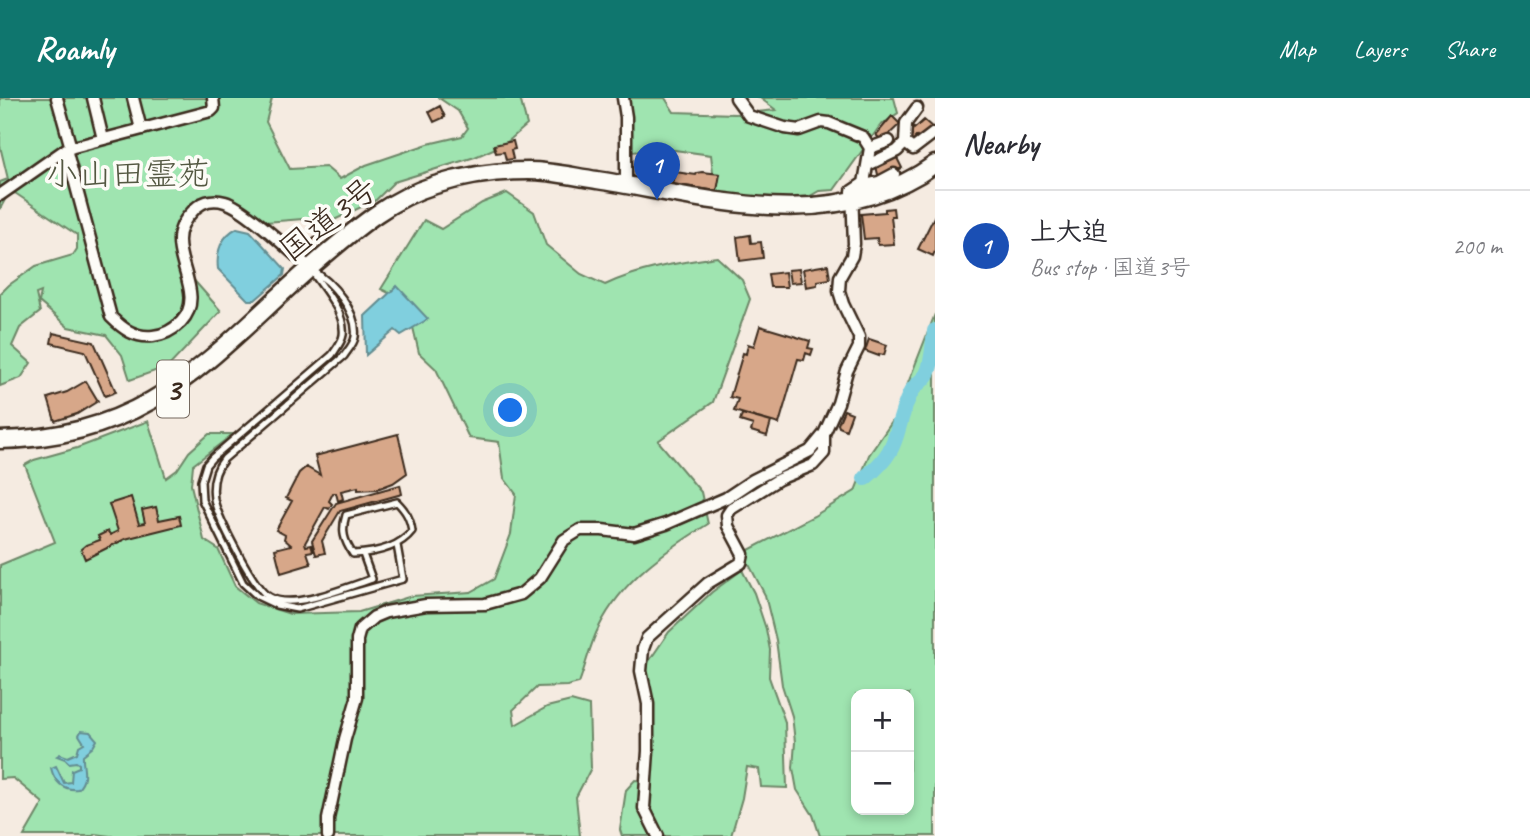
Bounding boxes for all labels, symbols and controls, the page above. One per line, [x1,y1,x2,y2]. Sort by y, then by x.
text: Roamly [35,28,114,70]
text: Map [1279,34,1316,64]
text: Layers [1354,34,1407,64]
text: Share [1445,34,1495,64]
text: Nearby [963,125,1039,163]
pin: 1 [634,142,680,200]
park label: 小山田霊苑 [46,153,211,195]
street label: 国道3号 [270,167,386,271]
text: 上大迫 [1030,215,1108,248]
text: 1 [981,232,991,261]
text: 200 m [1453,232,1502,261]
text: Bus stop · 国道3号 [1030,253,1191,282]
road number: 3 [157,360,189,418]
your location [493,393,527,427]
map controls [851,689,914,815]
button: + [851,689,914,752]
button: − [851,752,914,815]

